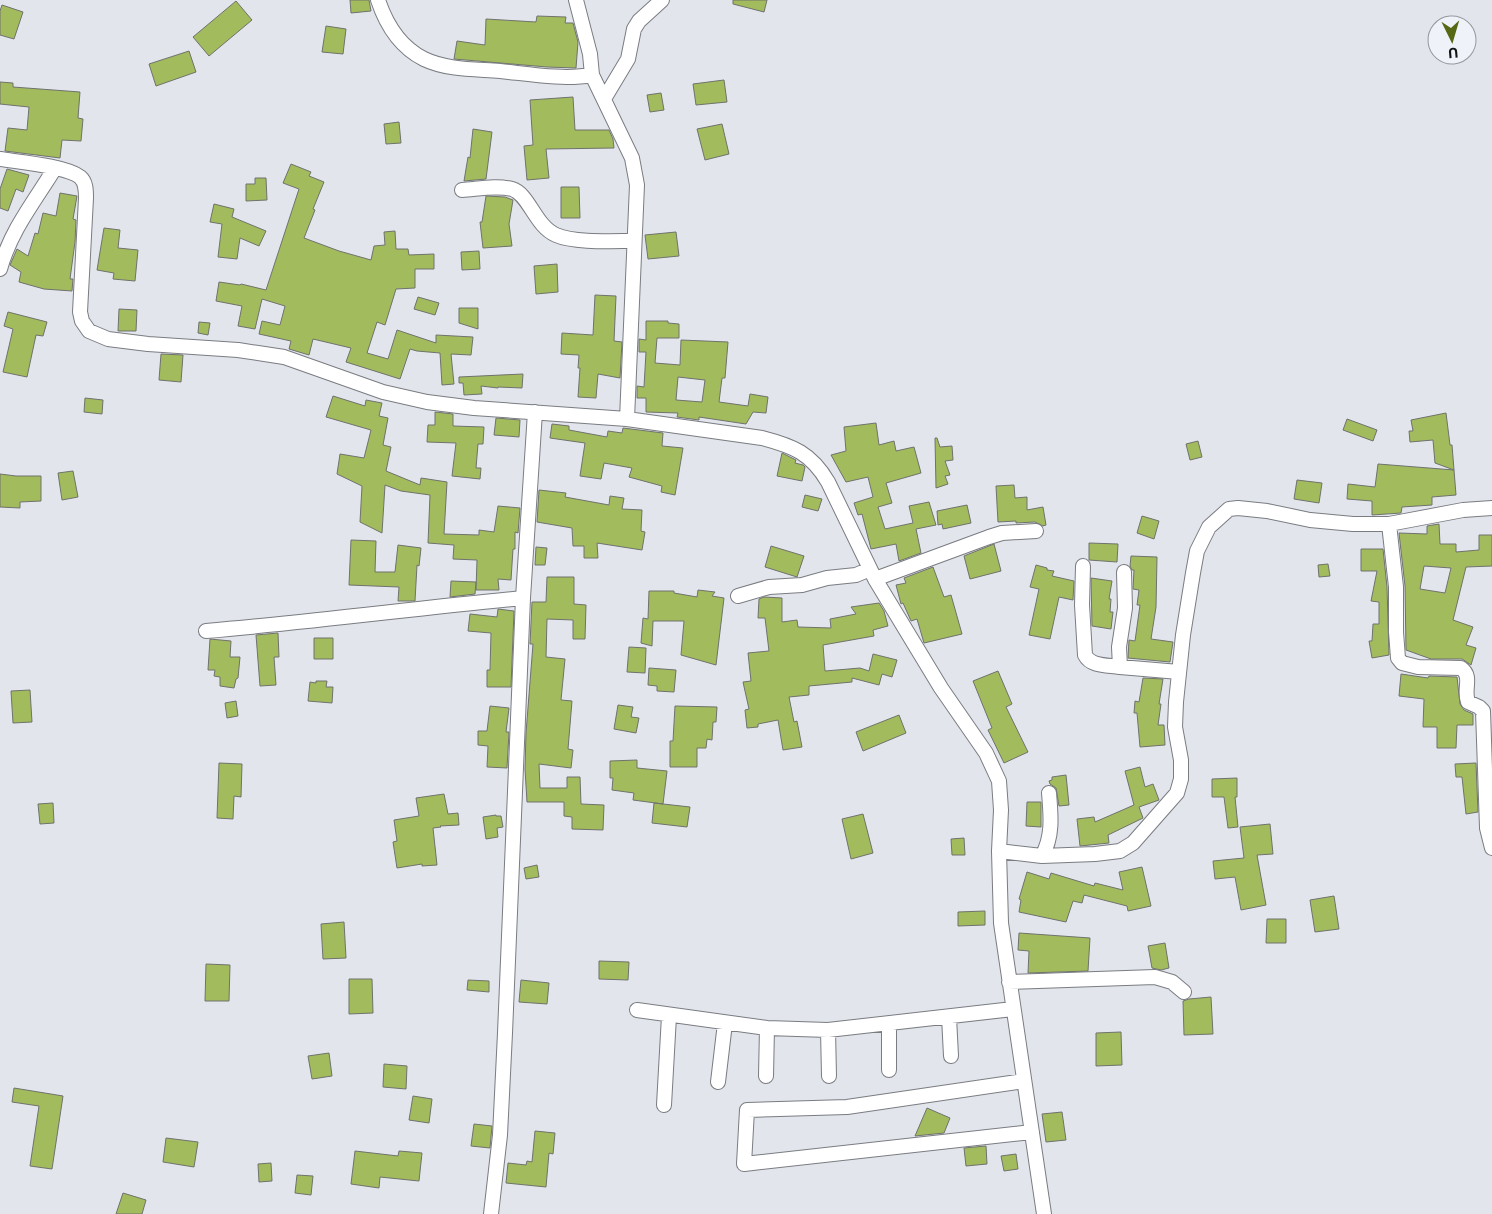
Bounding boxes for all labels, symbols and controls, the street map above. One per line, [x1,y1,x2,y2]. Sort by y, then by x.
north arrow [1427,15,1477,65]
text: U [1447,44,1459,63]

